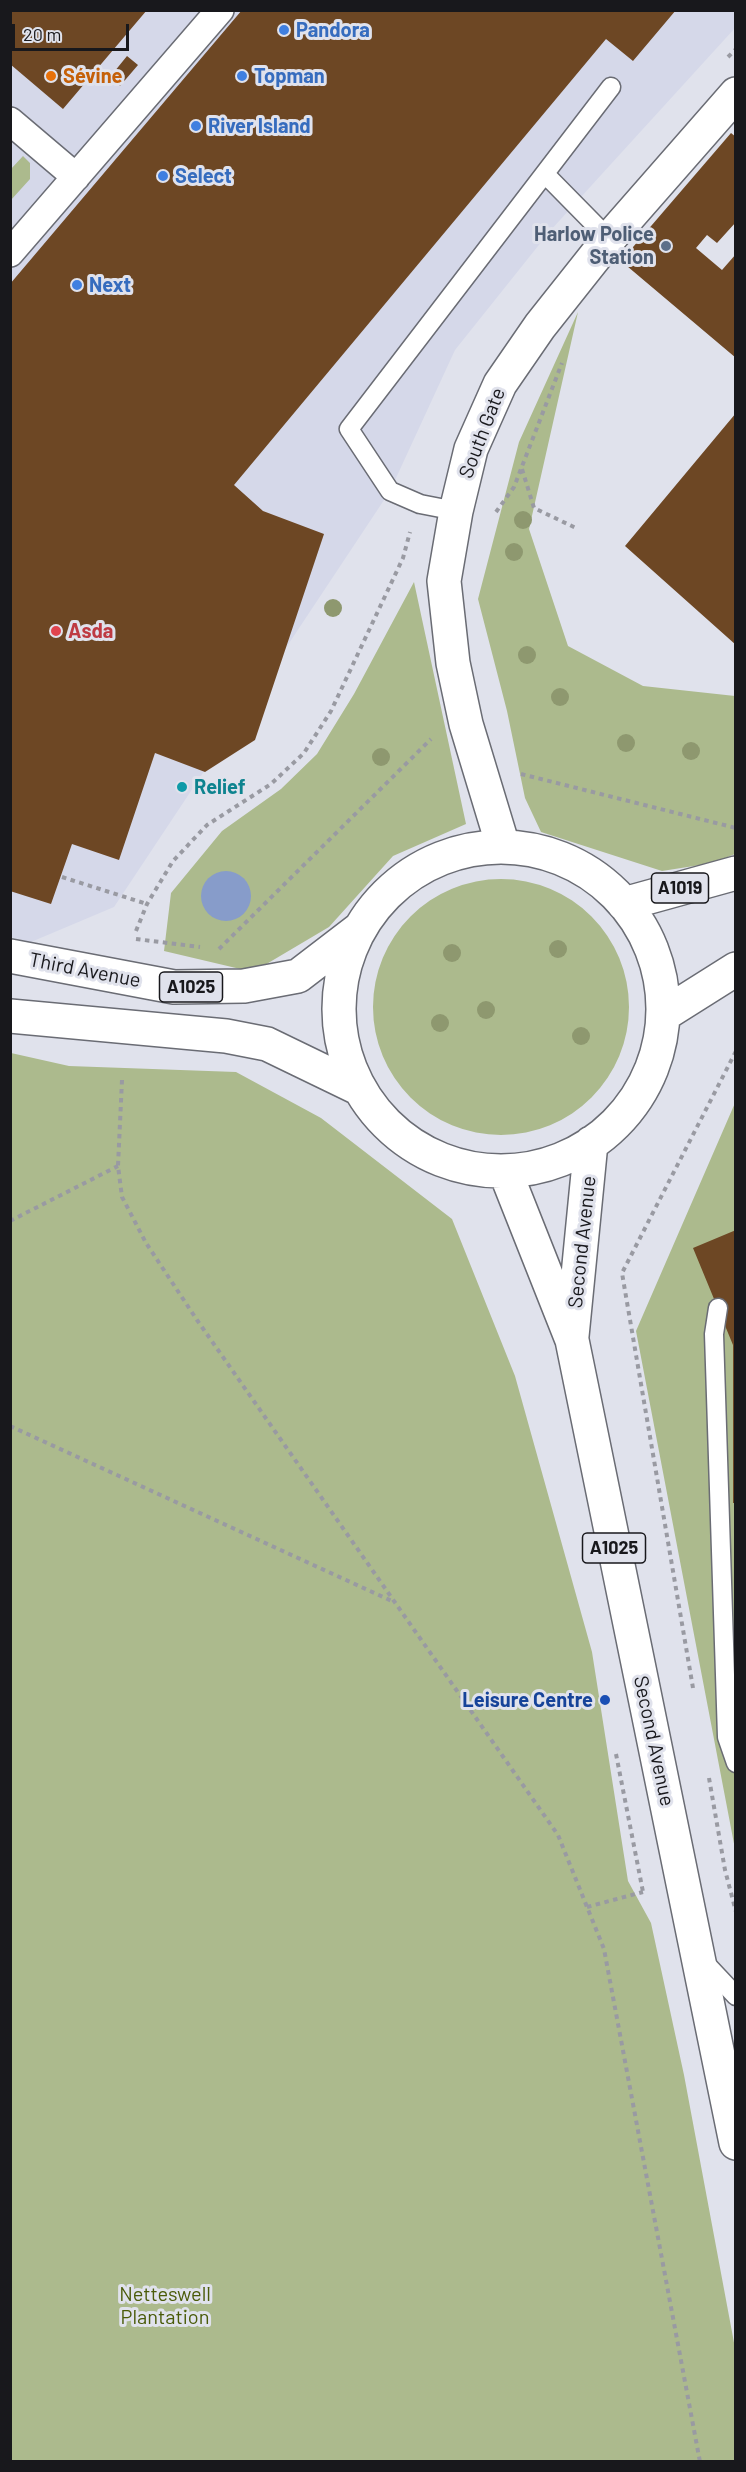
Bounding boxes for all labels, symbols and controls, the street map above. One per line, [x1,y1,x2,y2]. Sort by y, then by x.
scale bar [15,12,132,50]
place label: Pandora [296,18,370,42]
text: 20 m [23,23,61,45]
marker: Pandora [277,23,291,37]
place label: Sévine [63,64,123,88]
place label: Topman [254,64,325,88]
marker: Sévine [44,69,58,83]
marker: Topman [235,69,249,83]
place label: River Island [208,114,311,138]
marker: River Island [189,119,203,133]
place label: Select [175,164,232,188]
marker: Select [156,169,170,183]
place label: Harlow Police Station [534,222,654,269]
marker: Harlow Police Station [659,239,673,253]
place label: Next [89,273,131,297]
marker: Next [70,278,84,292]
street label: South Gate [454,384,510,482]
place label: Asda [68,619,113,643]
marker: Asda [49,624,63,638]
place label: Relief [194,775,245,799]
marker: Relief [175,780,189,794]
road number: A1019 [652,873,708,903]
street label: Third Avenue [27,947,143,993]
road number: A1025 [160,972,222,1002]
street label: Second Avenue [563,1175,601,1309]
road number: A1025 [582,1533,646,1563]
street label: Second Avenue [628,1674,680,1808]
place label: Leisure Centre [462,1688,593,1712]
marker: Leisure Centre [598,1693,612,1707]
park label: Netteswell Plantation [119,2282,211,2329]

